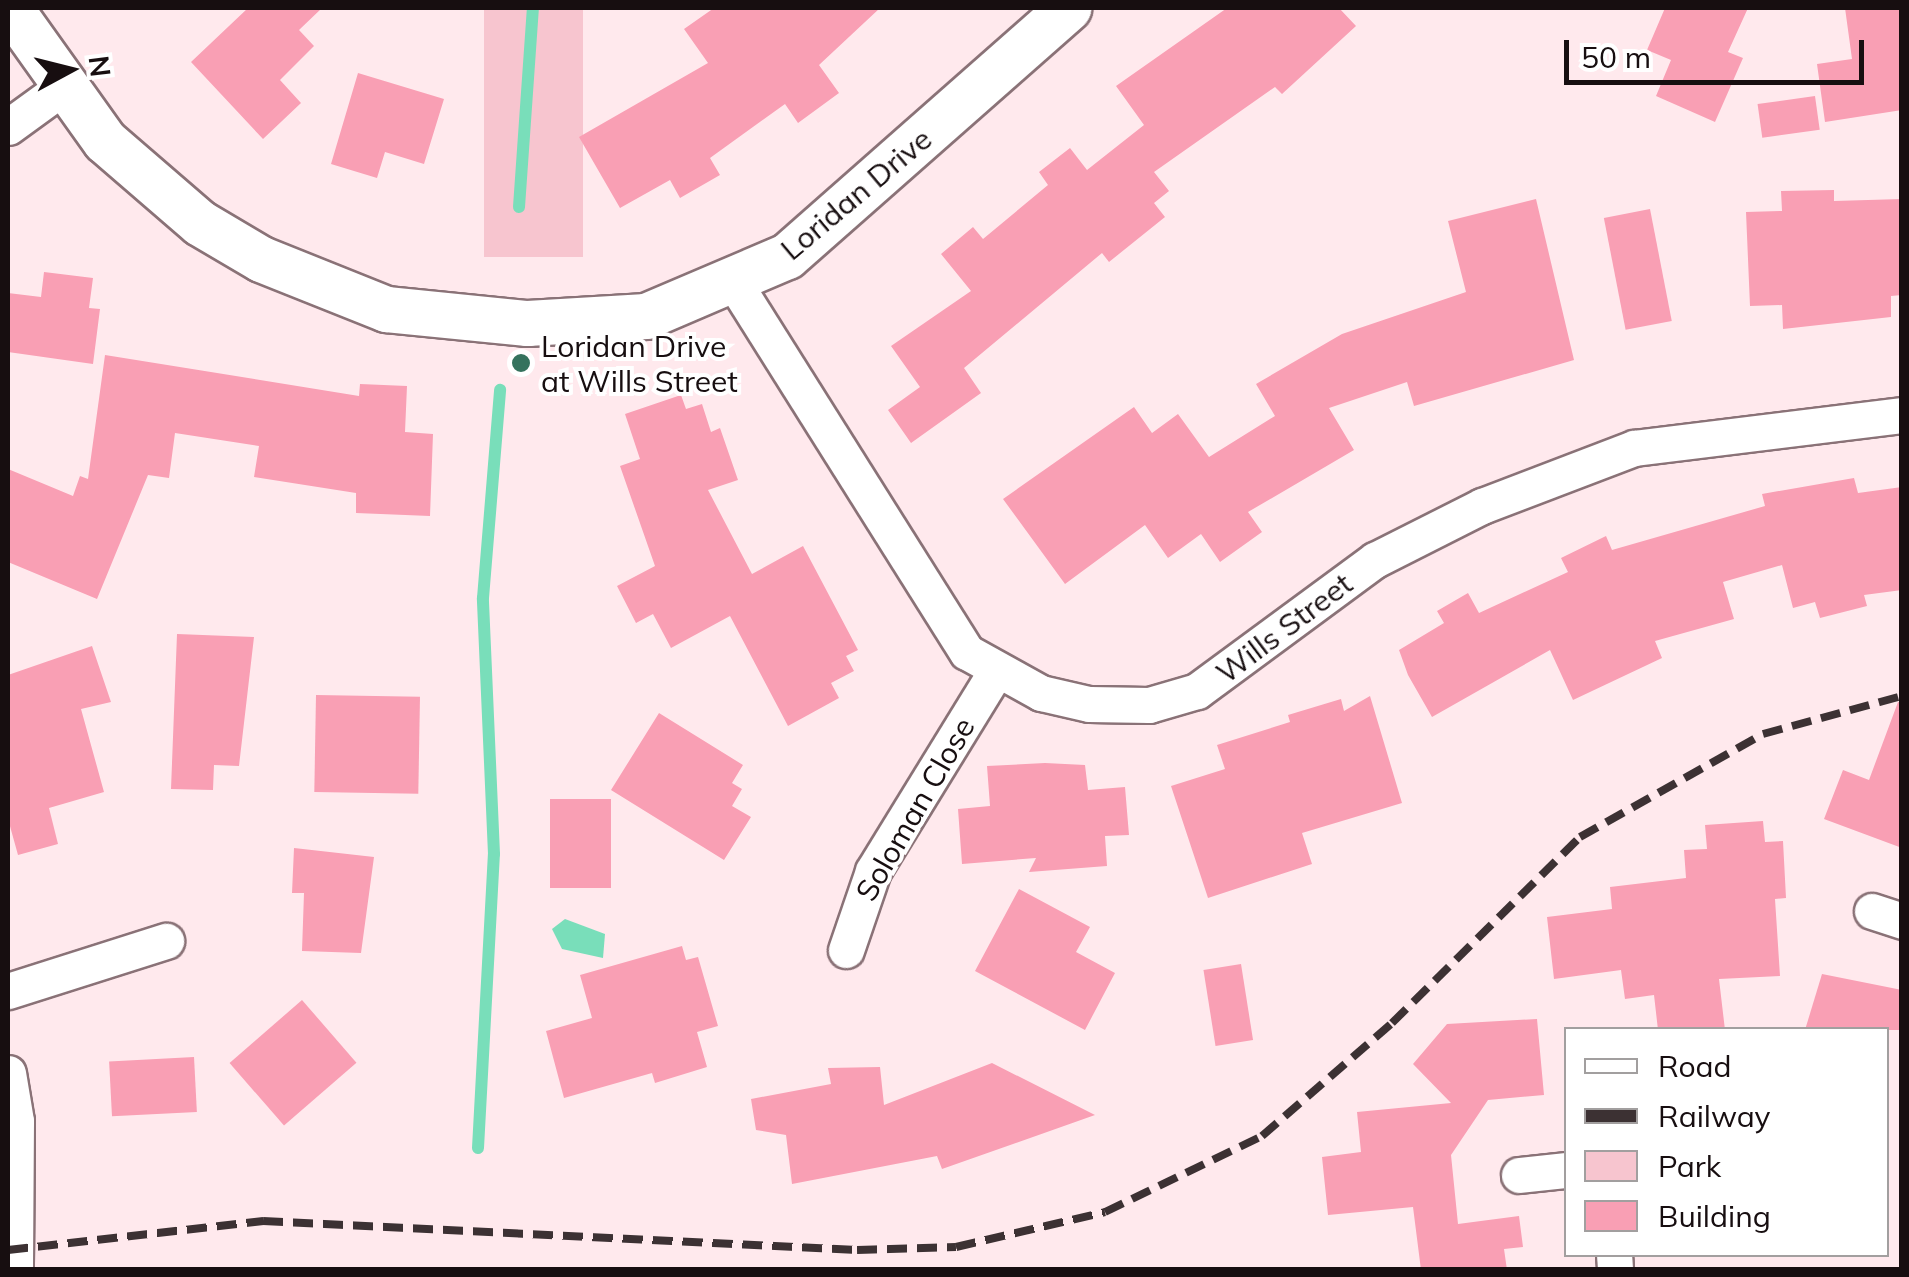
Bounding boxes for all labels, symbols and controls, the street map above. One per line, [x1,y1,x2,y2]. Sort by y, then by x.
north arrow [20,20,120,120]
scale bar [1569,20,1869,82]
text: 50 m [1581,38,1651,76]
text: N [82,54,119,79]
street label: Loridan Drive [773,121,939,267]
place label: Loridan Drive at Wills Street [541,328,738,398]
marker: Loridan Drive at Wills Street [510,352,532,374]
street label: Wills Street [1209,565,1359,691]
street label: Soloman Close [848,711,982,907]
legend [1564,1027,1889,1257]
text: Road [1658,1047,1732,1085]
text: Railway [1658,1097,1771,1135]
text: Park [1658,1147,1721,1185]
text: Building [1658,1197,1771,1235]

